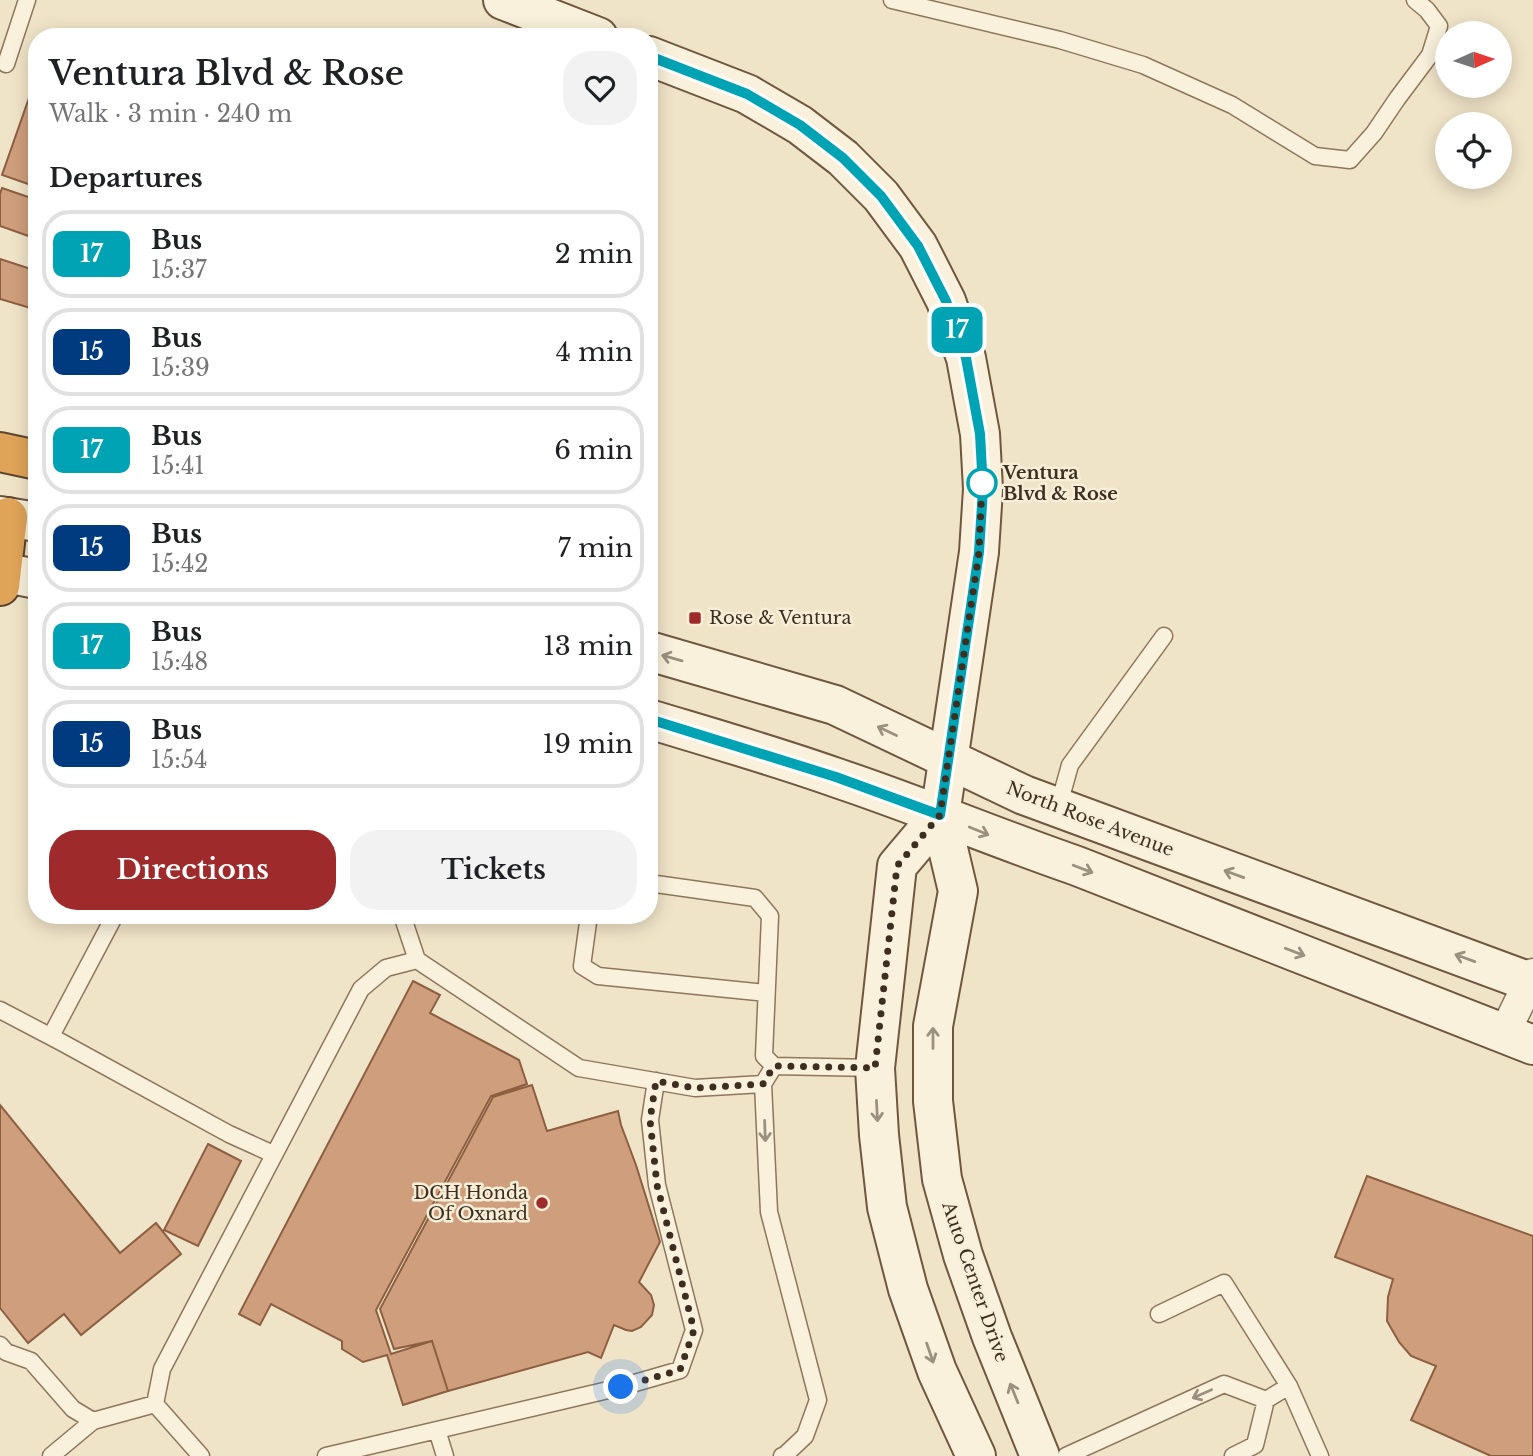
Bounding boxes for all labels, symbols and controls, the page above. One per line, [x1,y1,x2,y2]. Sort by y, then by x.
north arrow [1435,21,1512,98]
map controls [1435,21,1512,189]
button: heart [563,51,637,125]
text: Ventura Blvd & Rose [49,53,404,94]
text: Walk · 3 min · 240 m [49,100,292,128]
button: locate [1435,112,1512,189]
text: Departures [49,162,203,194]
text: Bus [151,224,202,256]
text: 2 min [555,238,633,270]
text: 17 [80,239,103,268]
text: 15:37 [151,256,207,284]
line badge: 17 [926,307,988,353]
text: 17 [946,315,968,344]
text: Bus [151,322,202,354]
text: 4 min [556,336,633,368]
text: 15 [79,337,104,366]
text: 15:39 [151,354,210,382]
text: Bus [151,420,202,452]
text: 6 min [554,434,633,466]
text: 17 [80,435,103,464]
text: 15:41 [151,452,205,480]
place label: Ventura Blvd & Rose [1002,462,1118,505]
marker: Ventura Blvd & Rose [967,468,997,498]
text: Bus [151,518,202,550]
text: 7 min [558,532,633,564]
text: 15 [79,533,104,562]
text: 15:42 [151,550,209,578]
place label: Rose & Ventura [709,607,851,629]
marker: Rose & Ventura [687,610,703,626]
text: Bus [151,616,202,648]
text: 13 min [543,630,633,662]
text: 17 [80,631,103,660]
text: 15:48 [151,648,208,676]
one-way arrow [661,650,683,663]
text: Bus [151,714,202,746]
one-way arrow [877,723,898,737]
text: 19 min [543,728,633,760]
text: 15 [79,729,104,758]
text: 15:54 [151,746,207,774]
street label: North Rose Avenue [1003,777,1177,861]
one-way arrow [968,825,990,838]
button: Directions [49,830,336,910]
button: Tickets [350,830,637,910]
one-way arrow [1071,863,1093,876]
one-way arrow [1224,867,1246,879]
one-way arrow [1283,946,1305,959]
one-way arrow [1454,951,1476,964]
one-way arrow [926,1027,940,1050]
one-way arrow [871,1100,884,1123]
one-way arrow [759,1119,772,1142]
place label: DCH Honda Of Oxnard [413,1182,528,1225]
marker: DCH Honda Of Oxnard [534,1195,550,1211]
street label: Auto Center Drive [937,1198,1013,1365]
one-way arrow [925,1342,937,1364]
your location [603,1369,638,1404]
one-way arrow [1007,1382,1020,1404]
one-way arrow [1192,1388,1213,1401]

